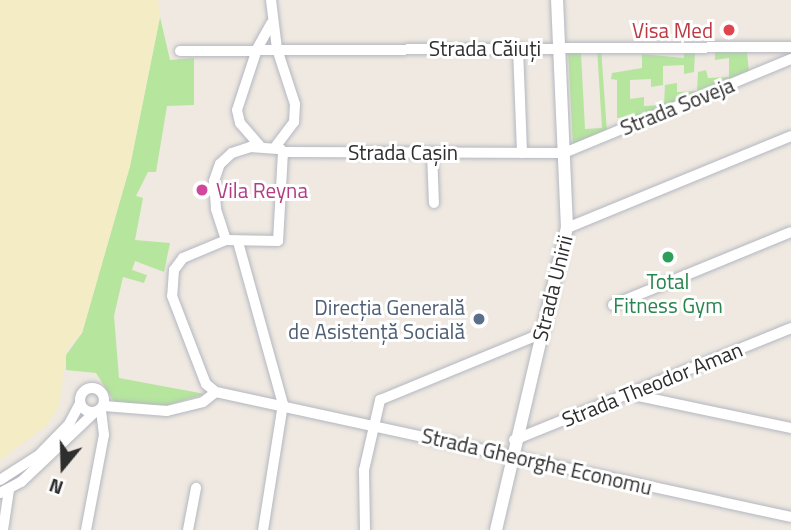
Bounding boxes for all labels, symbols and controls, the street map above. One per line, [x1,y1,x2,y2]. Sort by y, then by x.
place label: Visa Med [632,17,713,43]
marker: Visa Med [719,20,739,40]
street label: Strada Căiuți [429,35,541,61]
street label: Strada Soveja [616,72,738,140]
street label: Strada Cașin [348,139,458,165]
place label: Vila Reyna [216,177,308,203]
marker: Vila Reyna [194,182,210,198]
street label: Strada Unirii [527,232,577,344]
marker: Total Fitness Gym [660,249,676,265]
place label: Total Fitness Gym [613,268,723,318]
place label: Direcția Generală de Asistență Socială [288,294,465,344]
marker: Direcția Generală de Asistență Socială [471,311,487,327]
street label: Strada Theodor Aman [558,336,746,432]
street label: Strada Gheorghe Economu [419,422,655,500]
north arrow [28,432,98,502]
text: N [45,471,67,503]

